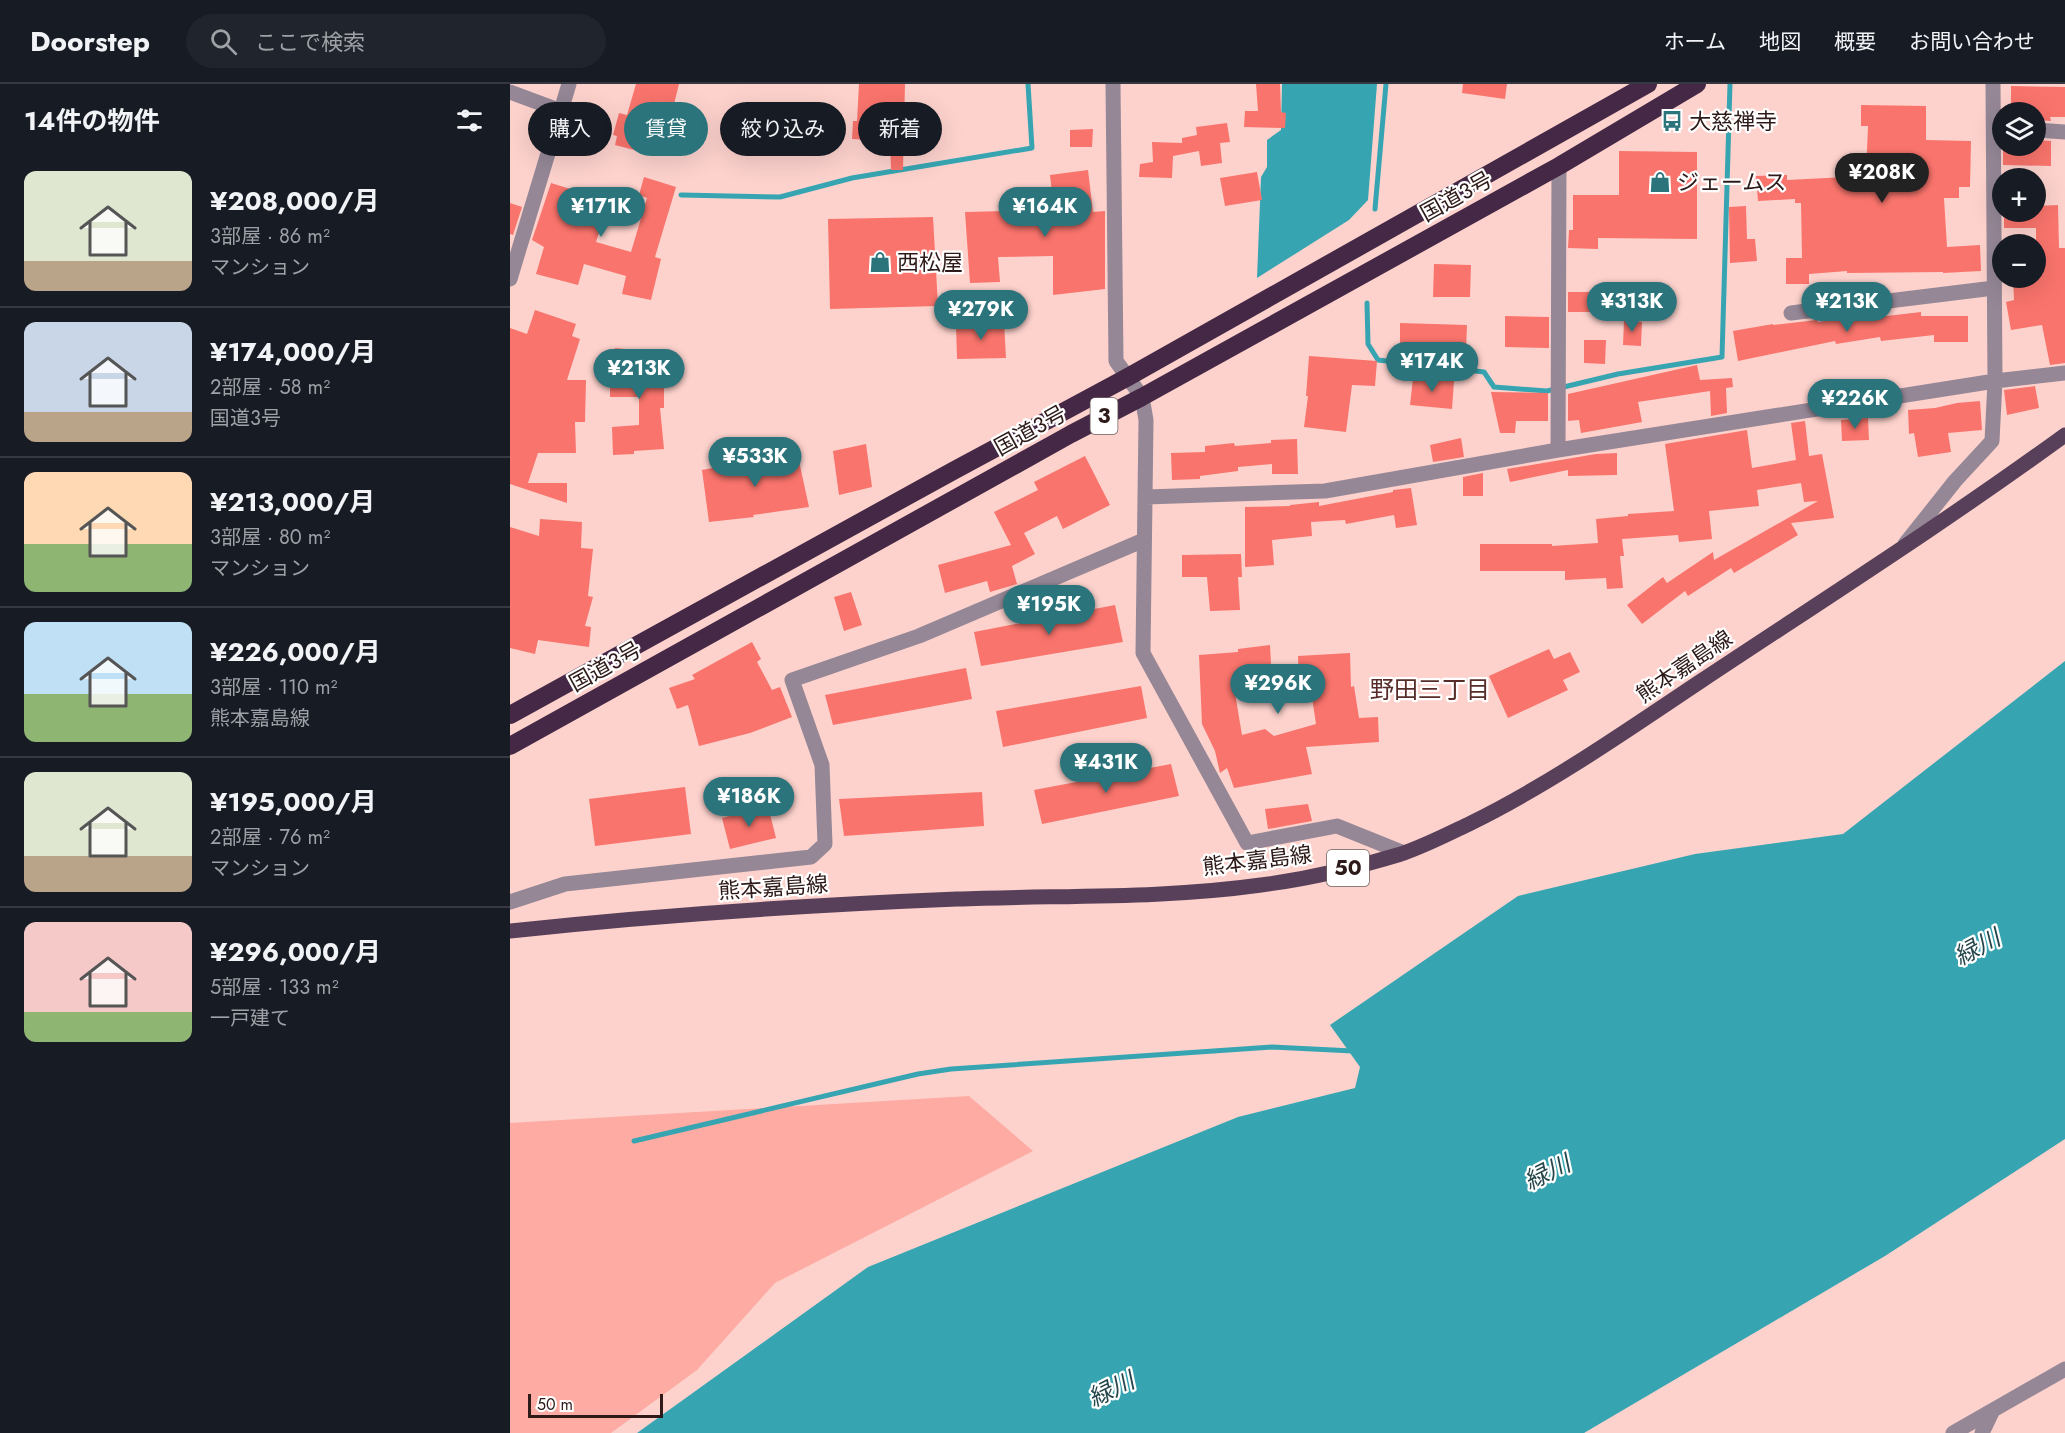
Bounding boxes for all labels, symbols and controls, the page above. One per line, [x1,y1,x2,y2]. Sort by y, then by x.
search box [186,14,606,68]
text: Doorstep [30,21,150,62]
icon: search [207,25,240,58]
text: ここで検索 [255,26,365,58]
text: ホーム [1664,27,1726,57]
text: 地図 [1759,27,1801,57]
text: 概要 [1834,27,1876,57]
text: お問い合わせ [1909,27,2035,57]
text: 14件の物件 [24,102,159,140]
chip: 購入 [528,102,612,156]
chip: 賃貸 [624,102,708,156]
chip: 絞り込み [720,102,846,156]
chip: 新着 [858,102,942,156]
map controls [1992,102,2046,288]
button: layers [1992,102,2046,156]
icon: filters [453,104,486,137]
place label: 大慈禅寺 [1689,105,1777,137]
bus stop icon: 大慈禅寺 [1660,109,1684,133]
pin: ¥208K [1840,153,1924,204]
text: ¥208K [1849,158,1915,187]
street label: 国道3号 [1414,163,1498,229]
place label: ジェームス [1677,166,1786,198]
button: + [1992,168,2046,222]
shop icon: ジェームス [1648,170,1672,194]
text: ¥208,000/月 [210,182,379,220]
pin: ¥171K [559,187,643,238]
pin: ¥164K [1003,187,1087,238]
text: ¥171K [571,192,631,221]
text: ¥164K [1013,192,1077,221]
icon: home [72,195,144,267]
text: 3部屋 · 86 m² [210,222,330,251]
button: − [1992,234,2046,288]
place label: 西松屋 [897,246,963,278]
shop icon: 西松屋 [868,250,892,274]
text: マンション [210,253,310,282]
pin: ¥313K [1590,282,1674,333]
pin: ¥213K [1805,282,1889,333]
text: ¥313K [1601,287,1663,316]
text: ¥213K [1815,287,1879,316]
pin: ¥279K [939,290,1023,341]
text: ¥279K [948,295,1014,324]
text: ¥174,000/月 [210,333,376,371]
pin: ¥174K [1390,342,1474,393]
icon: home [72,346,144,418]
text: ¥174K [1400,347,1464,376]
pin: ¥213K [597,349,681,400]
text: ¥213K [607,354,671,383]
text: 2部屋 · 58 m² [210,373,330,402]
pin: ¥226K [1813,379,1897,430]
text: ¥226K [1822,384,1888,413]
street label: 国道3号 [988,397,1072,463]
road number: 3 [1090,398,1118,434]
text: 国道3号 [210,404,281,433]
pin: ¥533K [713,437,797,488]
text: ¥533K [722,442,788,471]
text: ¥213,000/月 [210,483,375,521]
icon: home [72,496,144,568]
text: 3部屋 · 80 m² [210,523,330,552]
text: マンション [210,554,310,583]
pin: ¥195K [1007,585,1091,636]
text: ¥195K [1017,590,1081,619]
street label: 熊本嘉島線 [1629,622,1739,710]
text: ¥226,000/月 [210,633,381,671]
street label: 国道3号 [563,633,647,699]
icon: home [72,646,144,718]
pin: ¥296K [1236,664,1320,715]
text: ¥296K [1244,669,1312,698]
district label: 野田三丁目 [1370,672,1490,707]
text: 3部屋 · 110 m² [210,673,337,702]
text: 熊本嘉島線 [210,704,310,733]
pin: ¥431K [1064,743,1148,794]
text: ¥431K [1074,748,1138,777]
pin: ¥186K [707,777,791,828]
text: ¥186K [717,782,781,811]
text: ¥195,000/月 [210,783,377,821]
icon: home [72,796,144,868]
text: 2部屋 · 76 m² [210,823,330,852]
street label: 熊本嘉島線 [1200,837,1314,883]
road number: 50 [1327,850,1369,886]
text: マンション [210,854,310,883]
street label: 熊本嘉島線 [717,867,829,907]
water label: 緑川 [1948,919,2009,974]
text: ¥296,000/月 [210,933,381,971]
icon: home [72,946,144,1018]
text: 5部屋 · 133 m² [210,973,339,1002]
text: 一戸建て [210,1004,290,1033]
water label: 緑川 [1518,1144,1579,1198]
water label: 緑川 [1082,1361,1143,1415]
scale bar [528,1391,663,1418]
text: 50 m [537,1393,573,1416]

